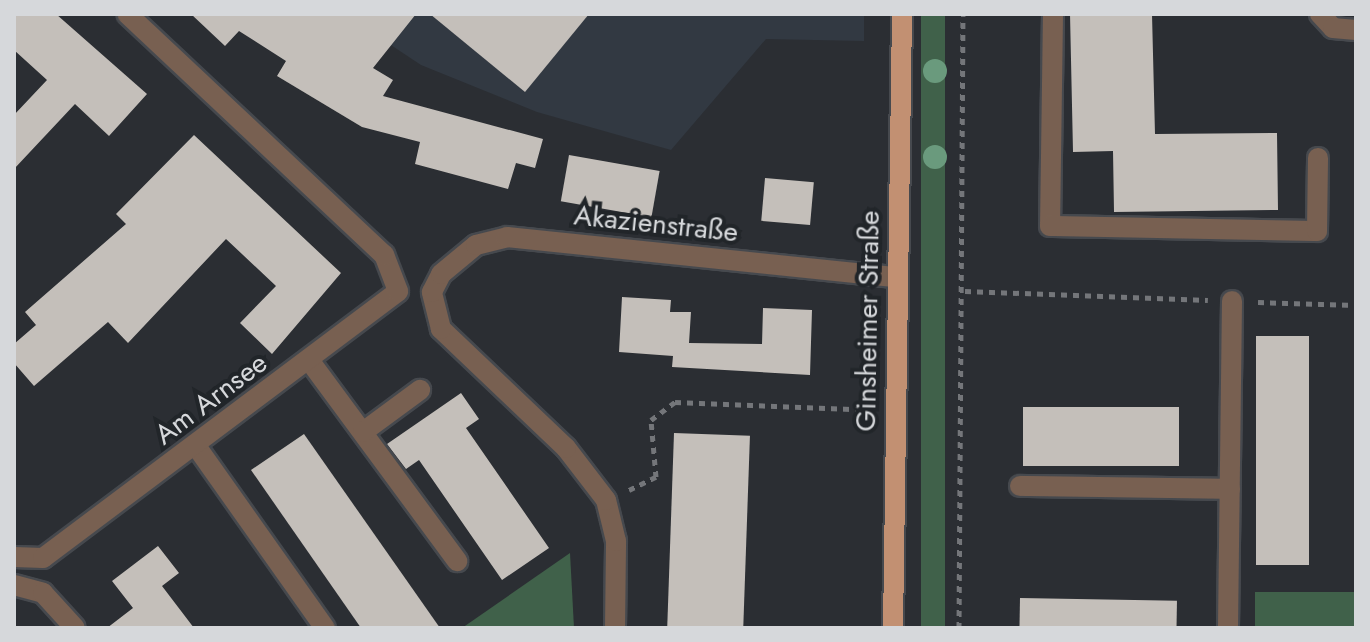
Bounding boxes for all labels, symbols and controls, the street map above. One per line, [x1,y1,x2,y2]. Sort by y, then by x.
street label: Akazienstraße [572,199,740,249]
street label: Ginsheimer Straße [849,210,887,432]
street label: Am Arnsee [148,346,274,452]

